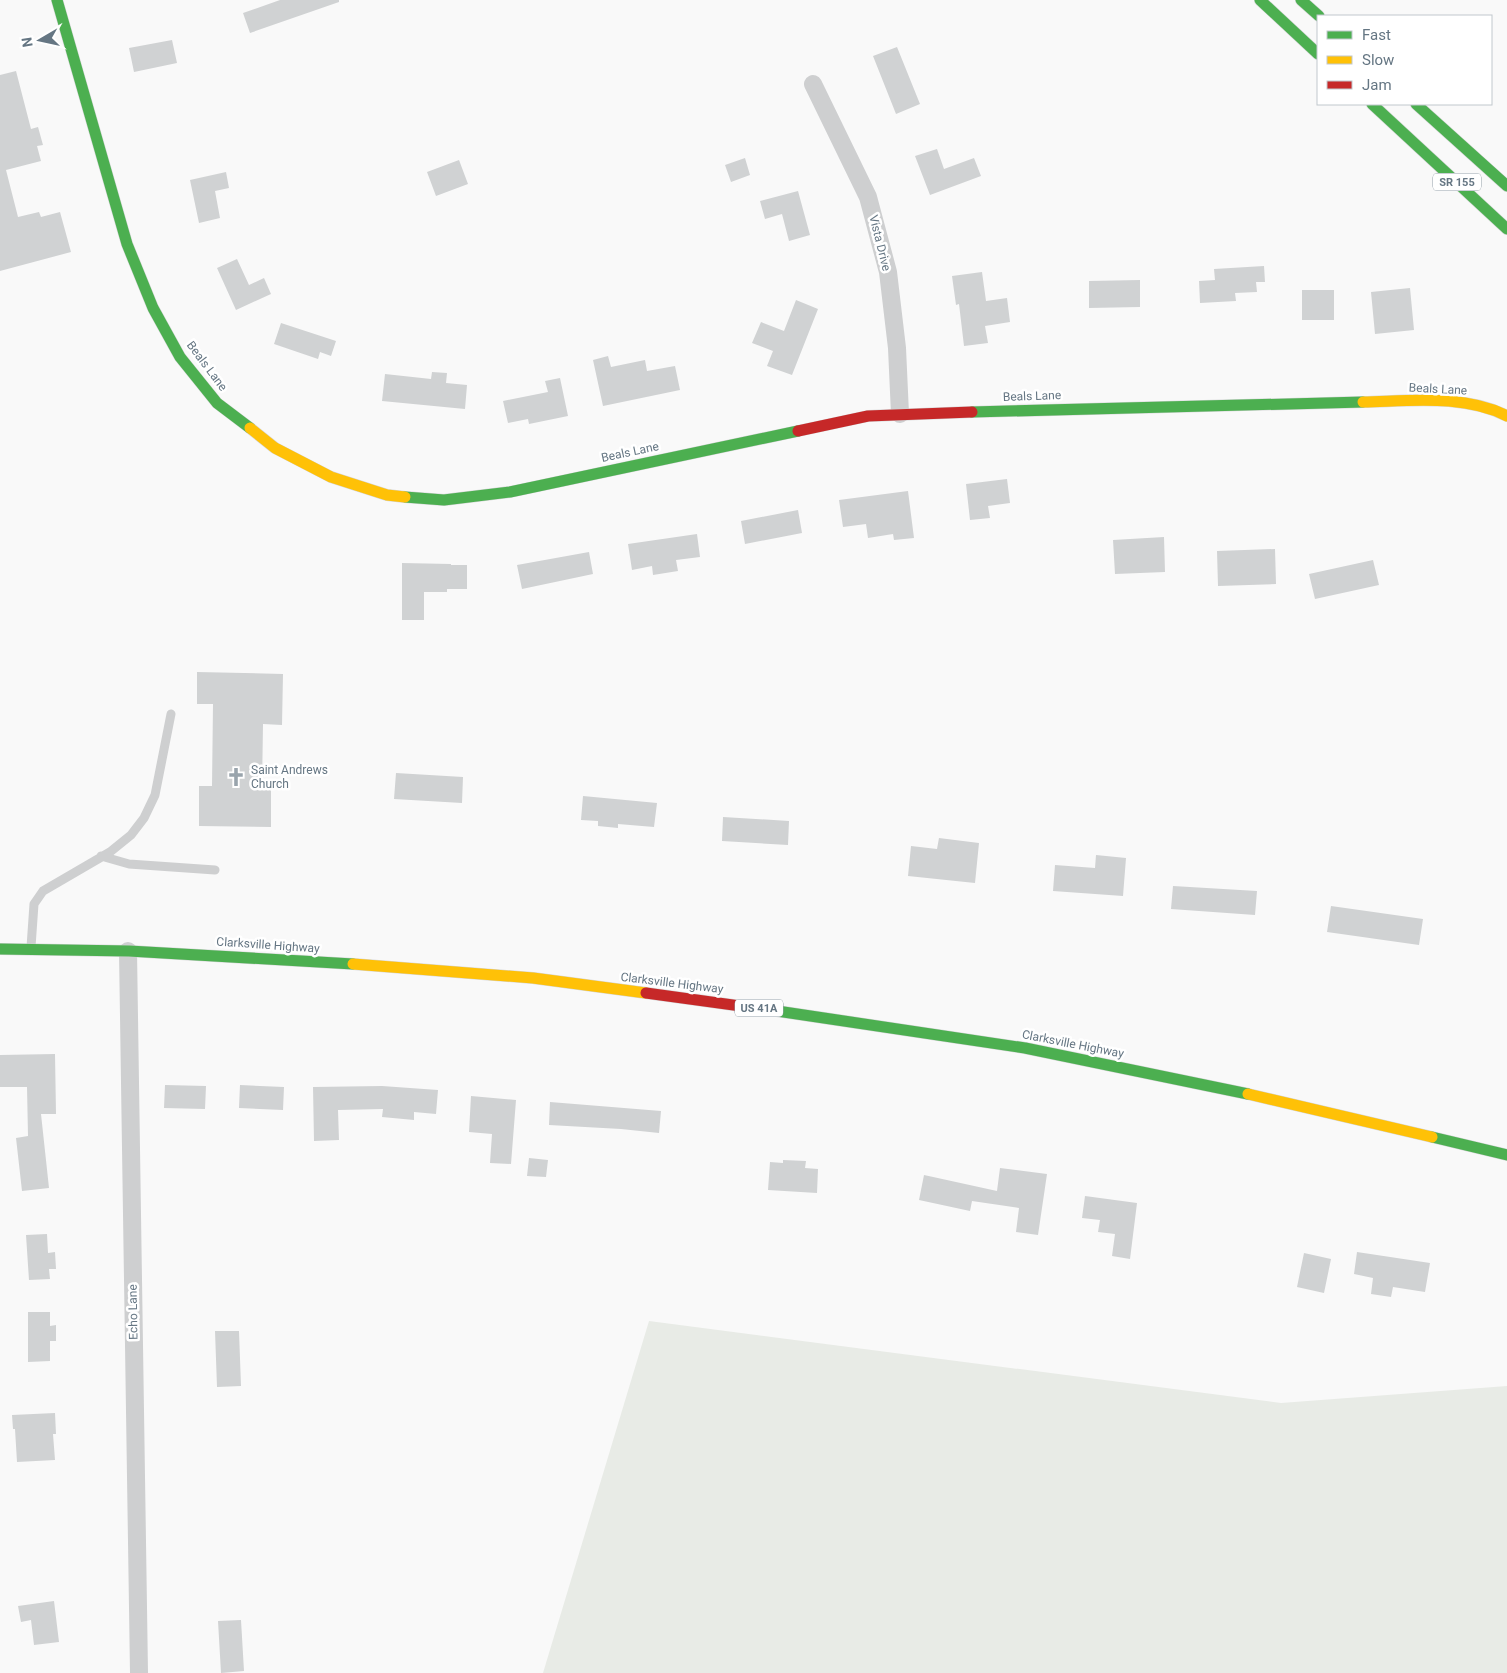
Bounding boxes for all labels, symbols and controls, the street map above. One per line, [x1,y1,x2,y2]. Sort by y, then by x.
north arrow [15,15,65,65]
legend [1317,15,1492,105]
text: Fast [1362,26,1391,44]
text: N [18,36,36,48]
text: Slow [1362,51,1394,69]
text: Jam [1362,76,1392,94]
road number: SR 155 [1433,173,1481,190]
street label: Vista Drive [866,214,894,272]
street label: Beals Lane [184,338,230,394]
street label: Beals Lane [1408,380,1468,398]
street label: Beals Lane [1003,388,1061,404]
street label: Beals Lane [600,439,660,465]
place label: Saint Andrews Church [251,763,328,791]
church icon: Saint Andrews Church [225,766,247,788]
street label: Clarksville Highway [216,934,320,956]
street label: Clarksville Highway [620,970,725,996]
road number: US 41A [735,1000,783,1016]
street label: Clarksville Highway [1021,1027,1125,1061]
street label: Echo Lane [126,1284,140,1340]

